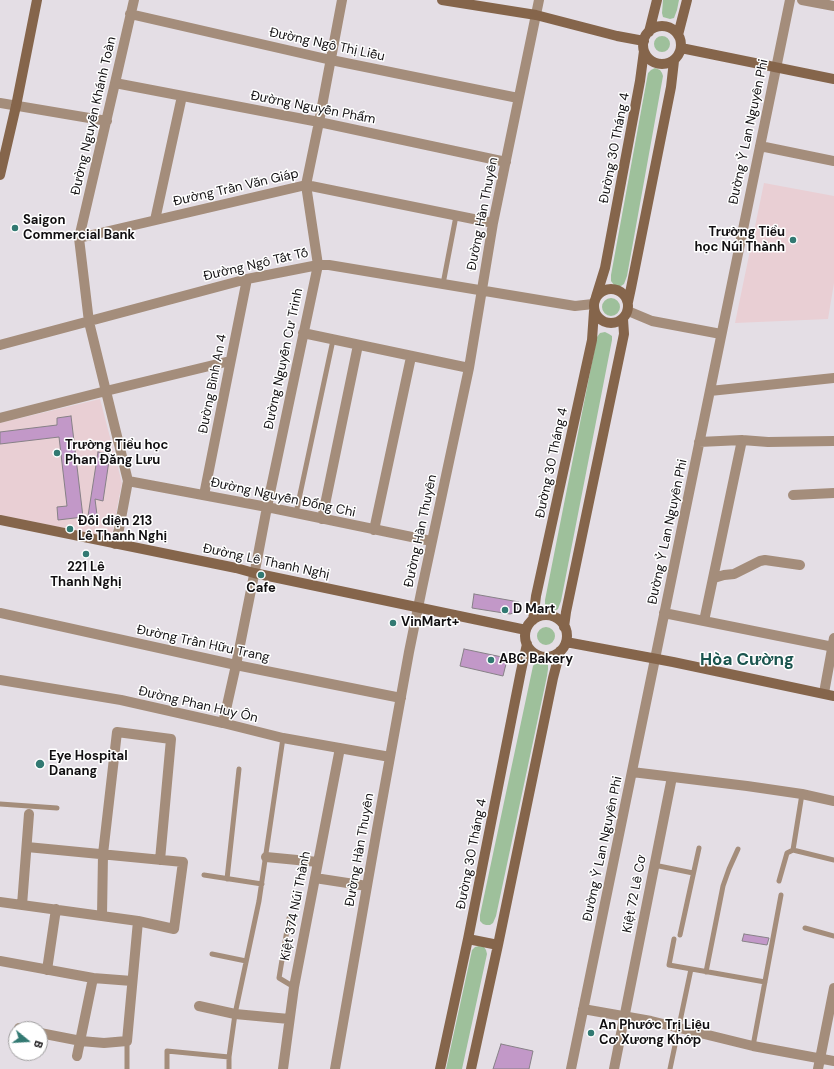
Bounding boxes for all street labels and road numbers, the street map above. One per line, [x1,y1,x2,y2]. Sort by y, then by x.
street label: Đường Ngô Thị Liễu [268,25,386,65]
street label: Đường Nguyễn Khánh Toàn [68,35,120,197]
street label: Đường Ỷ Lan Nguyên Phi [726,58,772,206]
street label: Đường Nguyễn Phẩm [249,88,377,128]
street label: Đường 30 Tháng 4 [597,91,633,205]
street label: Đường Hàn Thuyên [464,156,502,272]
street label: Đường Trần Văn Giáp [172,166,300,210]
street label: Đường Ngô Tất Tố [202,245,310,285]
street label: Đường Nguyễn Cư Trinh [261,287,307,431]
street label: Đường Bình An 4 [196,333,230,435]
street label: Đường 30 Tháng 4 [533,406,571,520]
street label: Đường Ỷ Lan Nguyên Phi [645,458,691,606]
street label: Đường Hàn Thuyên [401,473,441,589]
street label: Đường Nguyễn Đổng Chi [209,475,357,521]
street label: Đường Lê Thanh Nghị [201,541,331,583]
street label: Đường Trần Hữu Trang [135,622,271,666]
street label: Đường Phan Huy Ôn [137,684,259,726]
street label: Đường Ỷ Lan Nguyên Phi [580,775,626,923]
street label: Đường Hàn Thuyên [342,792,378,908]
street label: Đường 30 Tháng 4 [454,797,490,911]
street label: Kiệt 374 Núi Thành [278,850,314,962]
street label: Kiệt 72 Lê Cơ [620,854,650,934]

